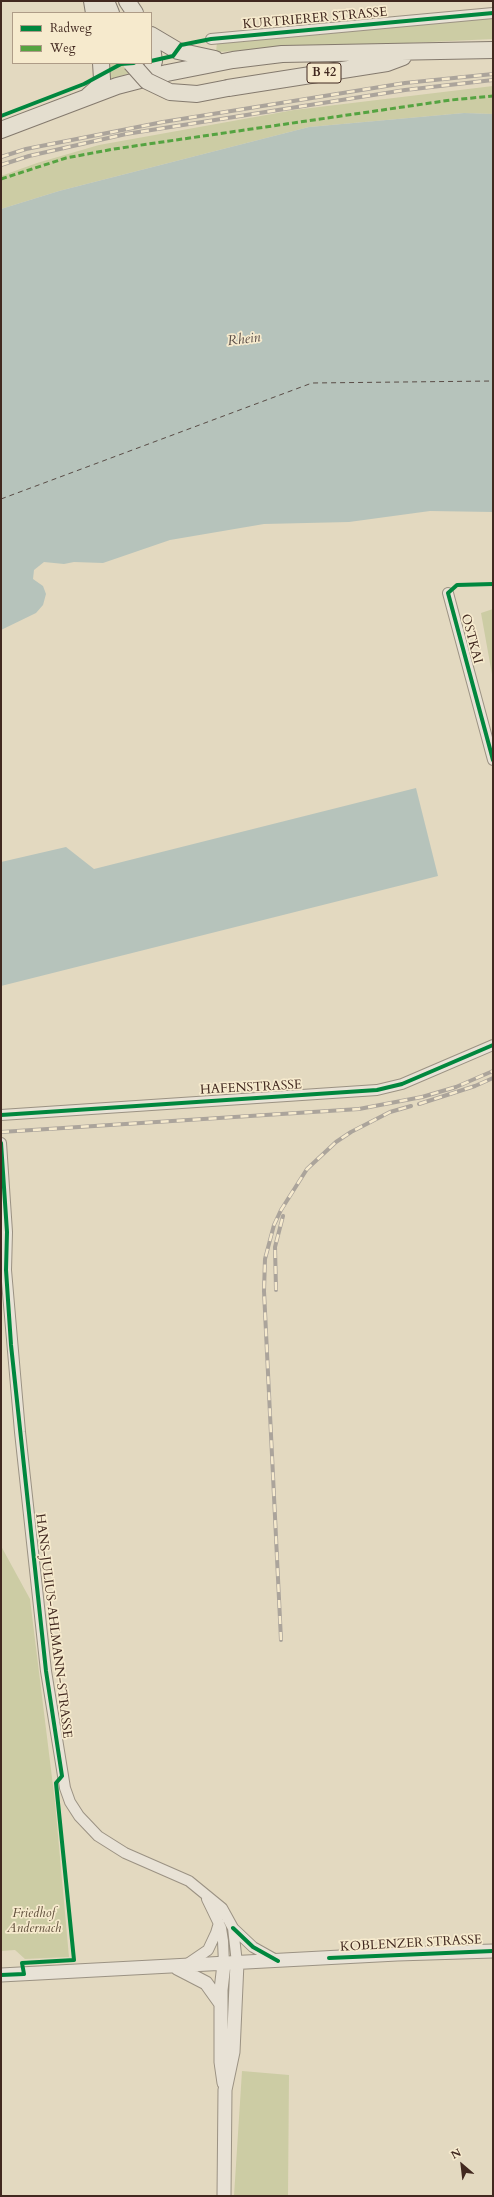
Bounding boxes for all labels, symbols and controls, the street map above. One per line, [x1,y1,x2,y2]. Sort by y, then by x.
street label: KURTRIERER STRASSE [242,5,388,33]
legend [12,12,152,64]
text: Radweg [50,20,92,36]
text: Weg [50,40,75,56]
road number: B 42 [307,63,341,83]
water label: Rhein [227,330,261,350]
street label: OSTKAI [457,613,485,665]
street label: HAFENSTRASSE [200,1078,302,1098]
street label: HANS-JULIUS-AHLMANN-STRASSE [31,1513,75,1739]
park label: Friedhof Andernach [7,1906,61,1937]
street label: KOBLENZER STRASSE [340,1932,482,1956]
north arrow [442,2145,482,2185]
text: N [448,2145,464,2163]

